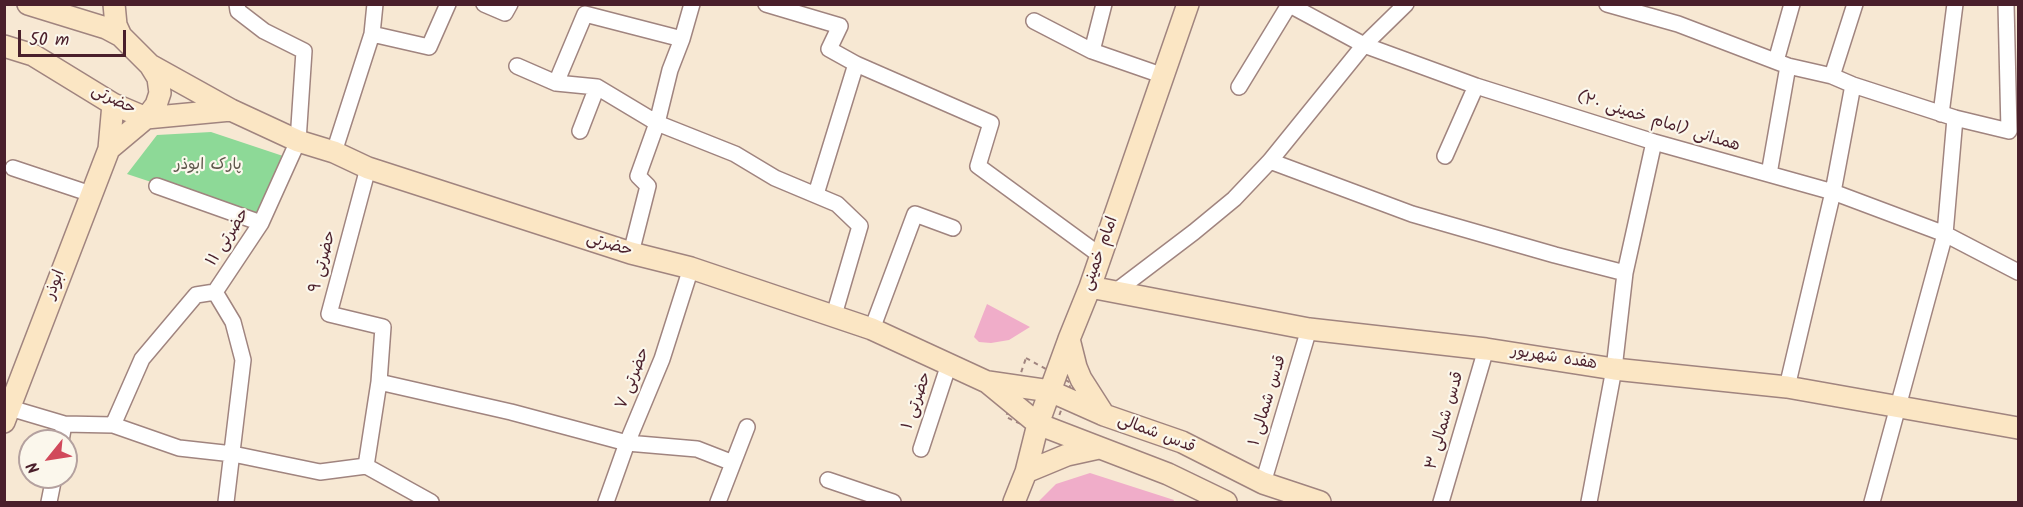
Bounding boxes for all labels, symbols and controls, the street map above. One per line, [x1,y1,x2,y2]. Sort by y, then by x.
scale bar [21,18,129,56]
text: 50 m [29,26,69,55]
street label: حضرتی [88,82,138,120]
street label: همدانی (امام خمینی ۲۰) [1574,89,1742,157]
park label: پارک ابوذر [174,156,242,176]
street label: حضرتی ۱۱ [203,205,255,271]
street label: امام خمینی [1079,214,1123,294]
street label: حضرتی ۹ [306,229,342,295]
street label: حضرتی [584,230,634,262]
street label: ابوذر [42,268,70,302]
street label: هفده شهریور [1510,343,1598,375]
street label: حضرتی ۷ [613,345,655,413]
street label: قدس شمالی ۱ [1246,353,1292,449]
street label: حضرتی ۱ [899,370,937,432]
street label: ۳ قدس شمالی [1423,370,1469,472]
street label: قدس شمالی [1115,411,1197,459]
north arrow [18,429,78,489]
text: N [20,457,47,478]

